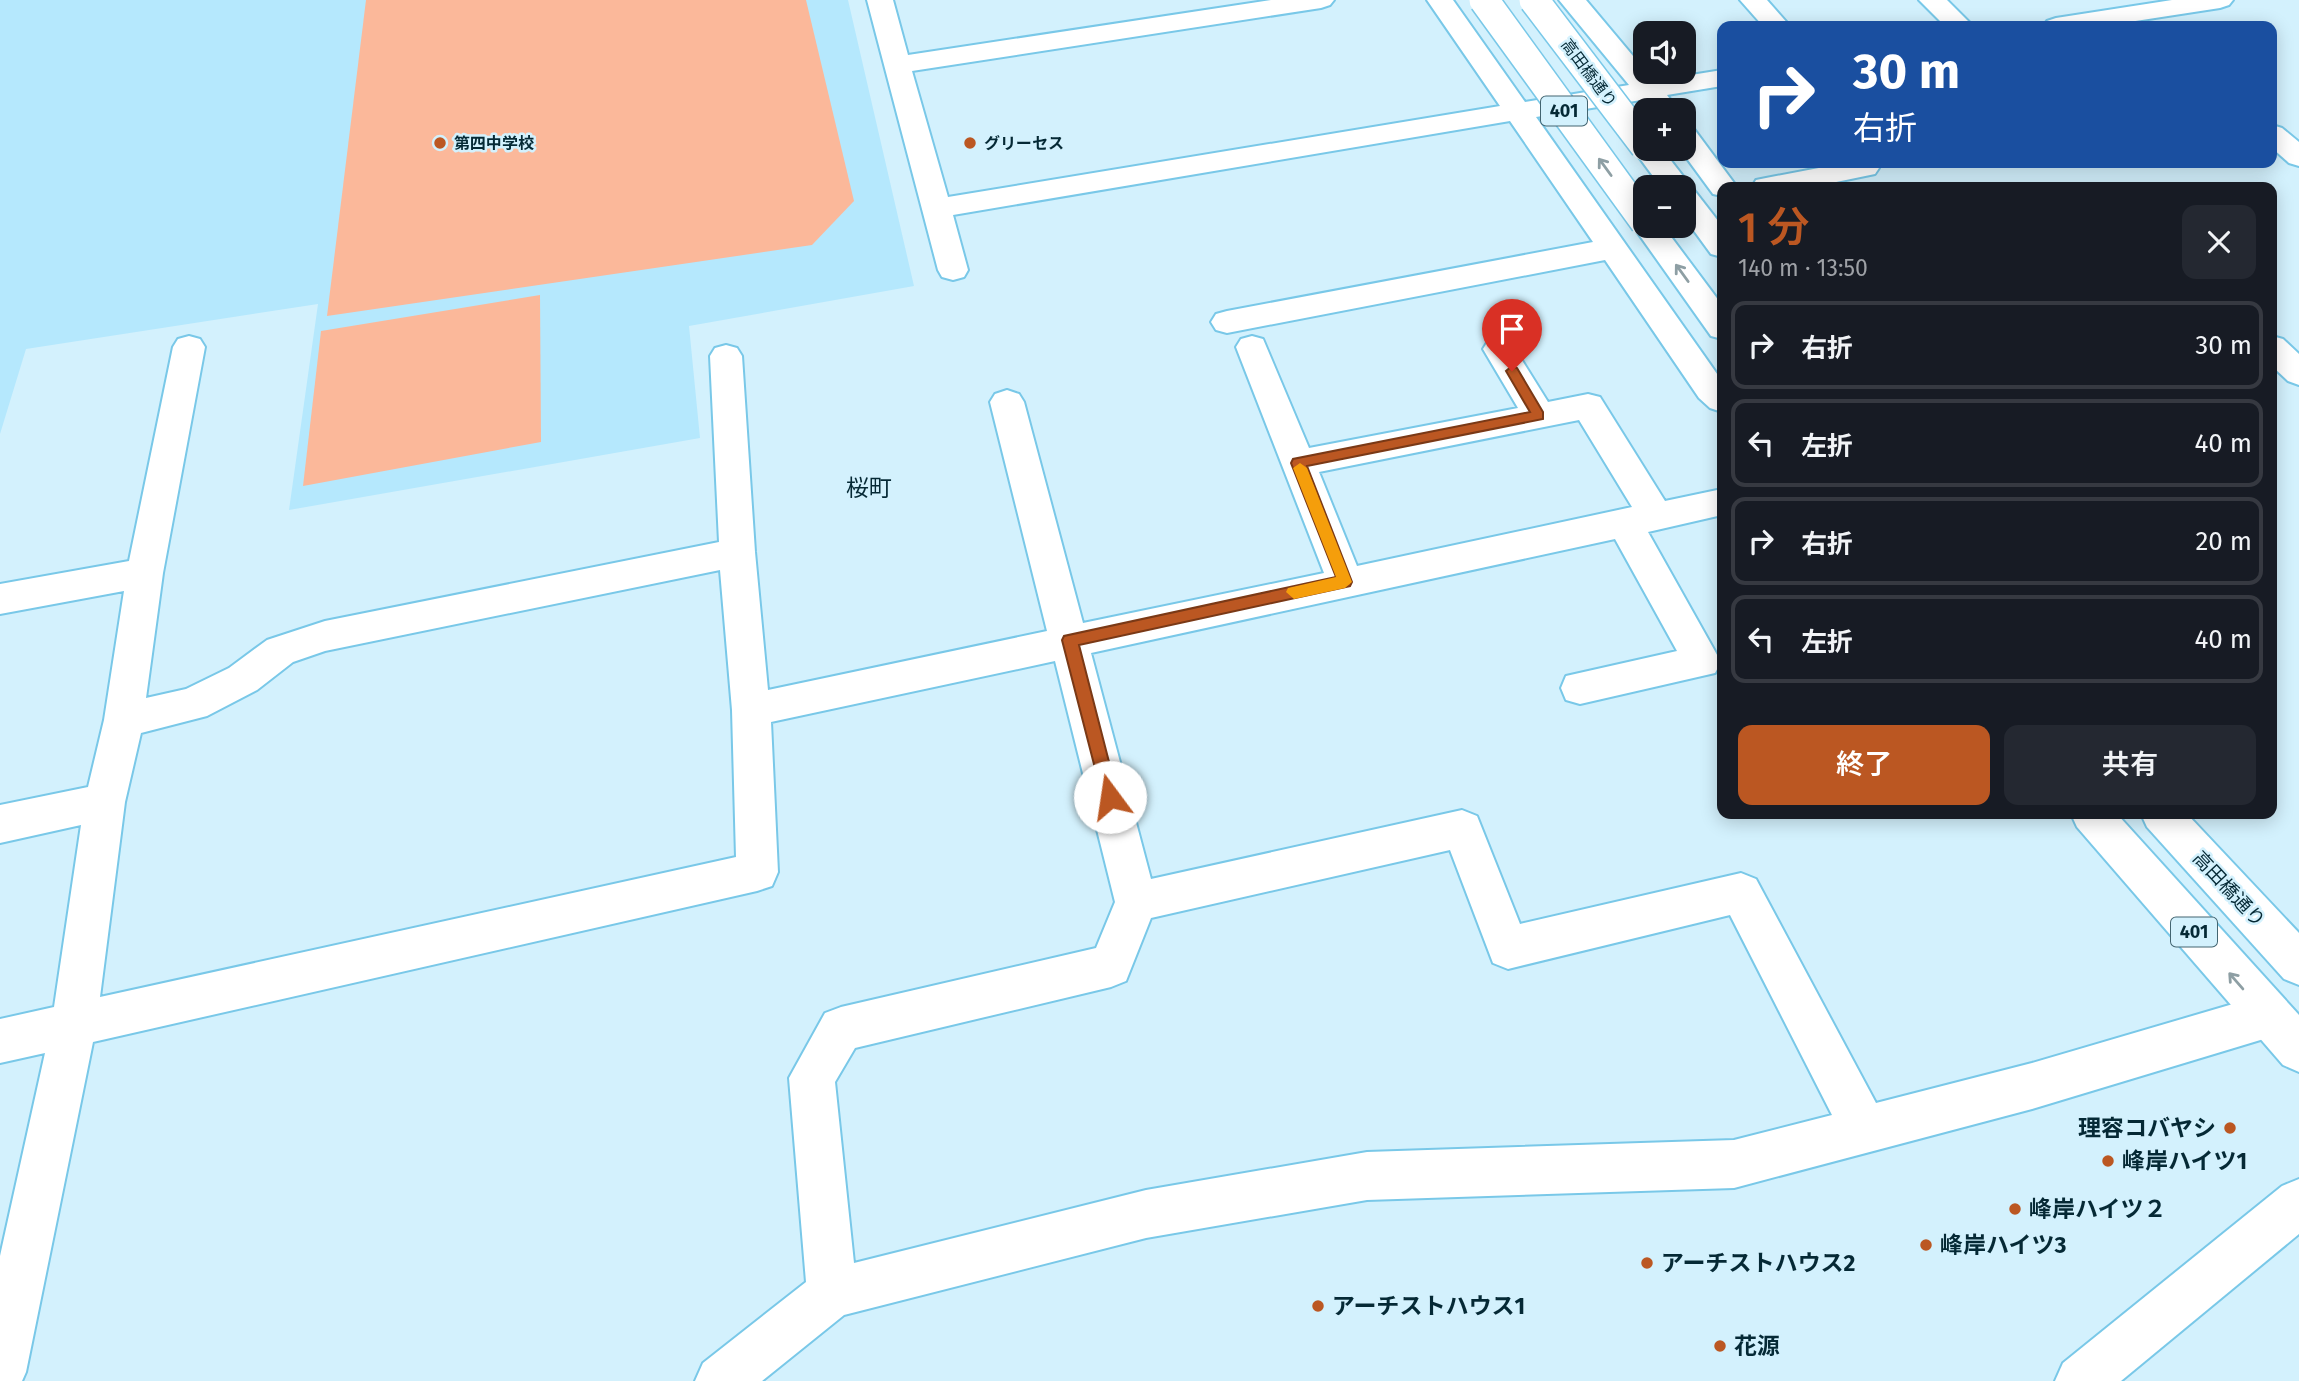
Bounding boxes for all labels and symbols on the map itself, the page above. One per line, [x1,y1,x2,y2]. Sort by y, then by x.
street label: 高田橋通り [1557,35,1621,111]
road number: 401 [1541,96,1587,126]
place label: 第四中学校 [454,134,534,153]
place label: グリーセス [984,134,1064,153]
marker: 第四中学校 [432,135,448,151]
marker: グリーセス [962,135,978,151]
one-way arrow [1598,157,1613,176]
one-way arrow [1675,264,1690,283]
pin [1482,299,1542,371]
district label: 桜町 [846,474,892,502]
position arrow [1073,760,1147,834]
street label: 高田橋通り [2188,846,2270,932]
road number: 401 [2171,917,2217,946]
one-way arrow [2228,972,2244,990]
place label: 理容コバヤシ [2078,1114,2216,1142]
marker: 理容コバヤシ [2222,1120,2238,1136]
place label: 峰岸ハイツ1 [2122,1147,2247,1175]
marker: 峰岸ハイツ1 [2100,1153,2116,1169]
place label: 峰岸ハイツ２ [2029,1195,2167,1223]
marker: 峰岸ハイツ２ [2007,1201,2023,1217]
place label: 峰岸ハイツ3 [1940,1231,2067,1259]
marker: 峰岸ハイツ3 [1918,1237,1934,1253]
place label: アーチストハウス2 [1661,1249,1856,1277]
marker: アーチストハウス2 [1639,1255,1655,1271]
place label: アーチストハウス1 [1332,1292,1525,1320]
marker: アーチストハウス1 [1310,1298,1326,1314]
place label: 花源 [1734,1332,1780,1360]
marker: 花源 [1712,1338,1728,1354]

